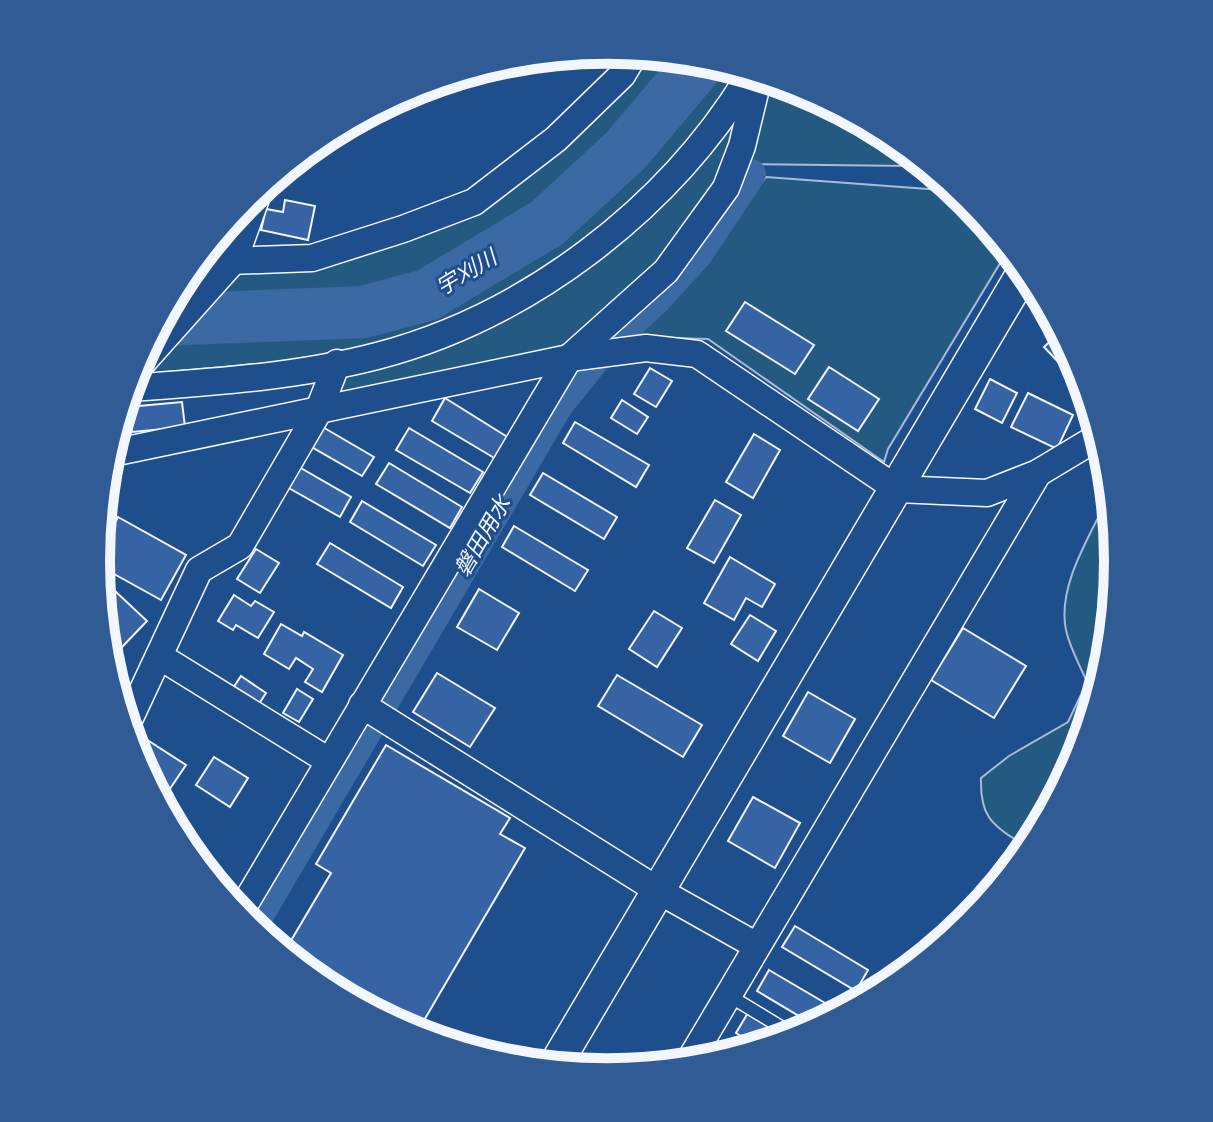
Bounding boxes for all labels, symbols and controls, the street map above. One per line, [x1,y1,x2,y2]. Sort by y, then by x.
water label: 宇刈川 [429,240,503,301]
water label: 磐田用水 [446,488,517,581]

